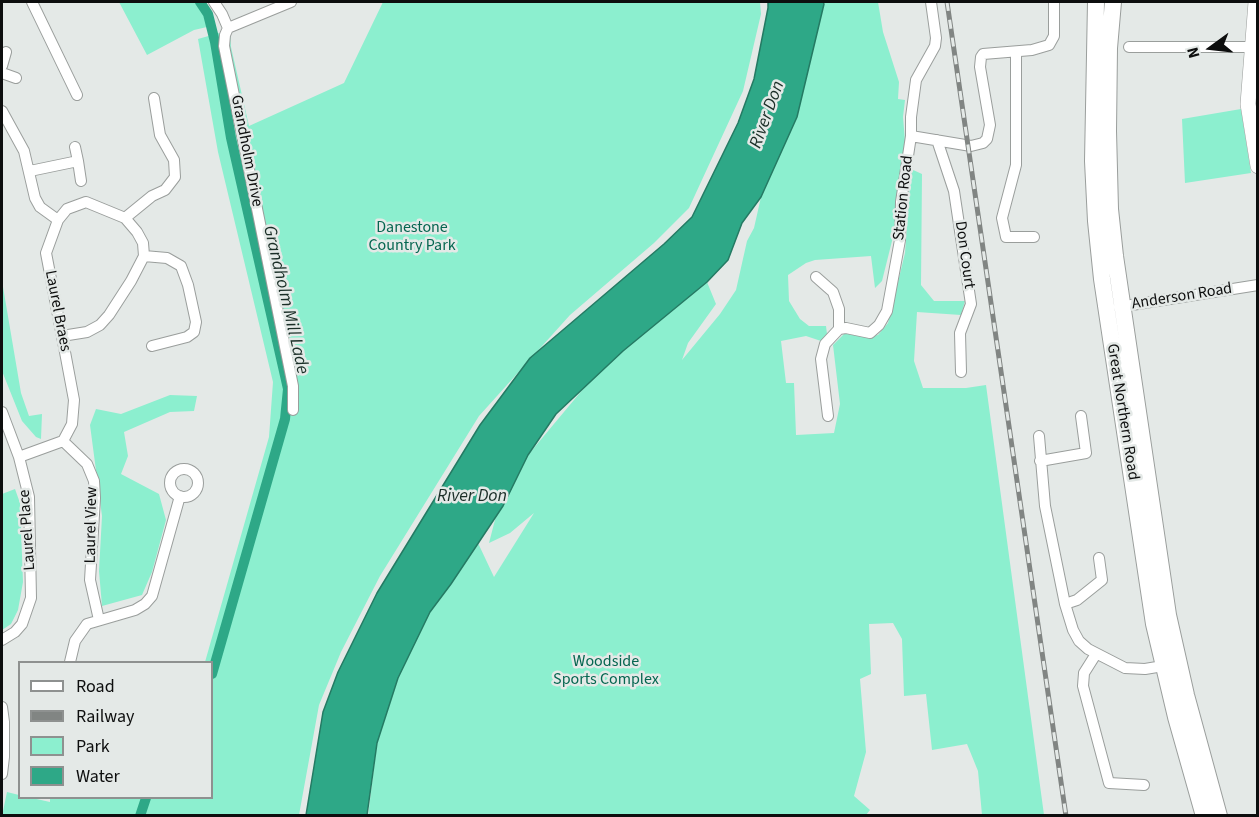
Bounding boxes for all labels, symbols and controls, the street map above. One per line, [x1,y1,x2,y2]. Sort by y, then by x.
north arrow [1181,18,1241,78]
text: N [1182,45,1206,61]
water label: River Don [746,78,790,152]
street label: Grandholm Drive [226,94,266,208]
street label: Station Road [890,155,918,241]
park label: Danestone Country Park [368,218,456,256]
street label: Don Court [950,220,978,290]
water label: Grandholm Mill Lade [257,224,313,376]
street label: Laurel Braes [40,269,74,353]
street label: Anderson Road [1130,280,1234,314]
street label: Great Northern Road [1102,342,1142,482]
street label: Laurel View [82,486,102,564]
water label: River Don [437,486,507,508]
street label: Laurel Place [16,489,40,571]
park label: Woodside Sports Complex [553,652,659,690]
legend [18,661,213,799]
text: Road [76,674,115,699]
text: Railway [76,704,135,729]
text: Park [76,734,110,759]
text: Water [76,764,120,789]

